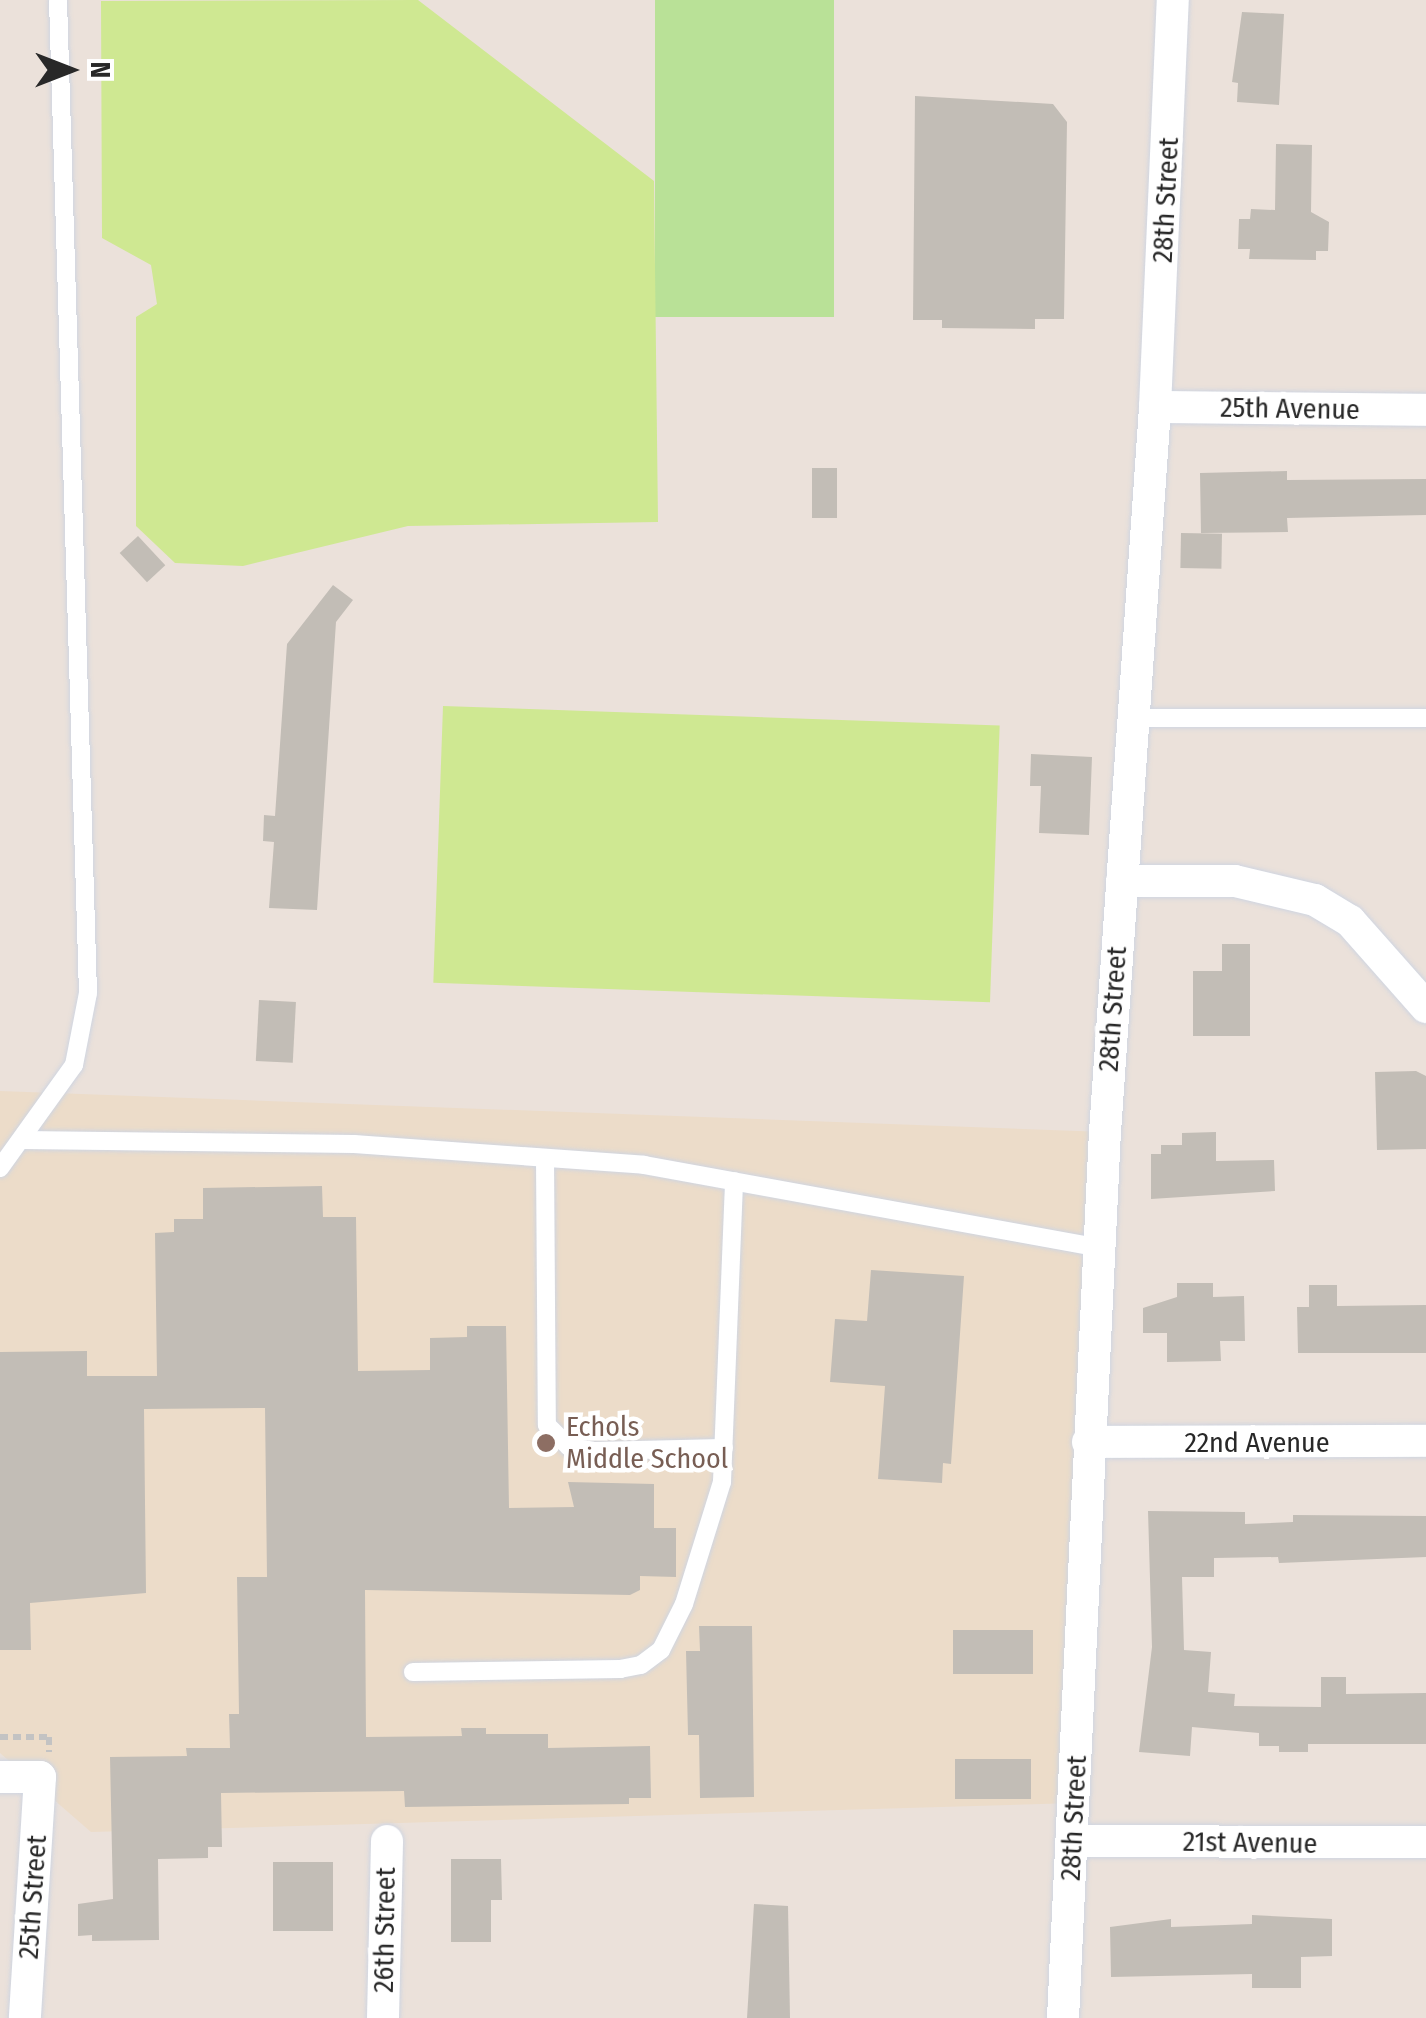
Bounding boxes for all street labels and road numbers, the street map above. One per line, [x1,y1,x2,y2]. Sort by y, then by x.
street label: 28th Street [1146,136,1186,264]
street label: 25th Avenue [1220,391,1360,427]
street label: 28th Street [1092,945,1134,1073]
street label: 22nd Avenue [1184,1426,1330,1460]
street label: 28th Street [1054,1754,1094,1882]
street label: 21st Avenue [1182,1825,1318,1861]
street label: 25th Street [12,1834,54,1960]
street label: 26th Street [367,1867,403,1993]

